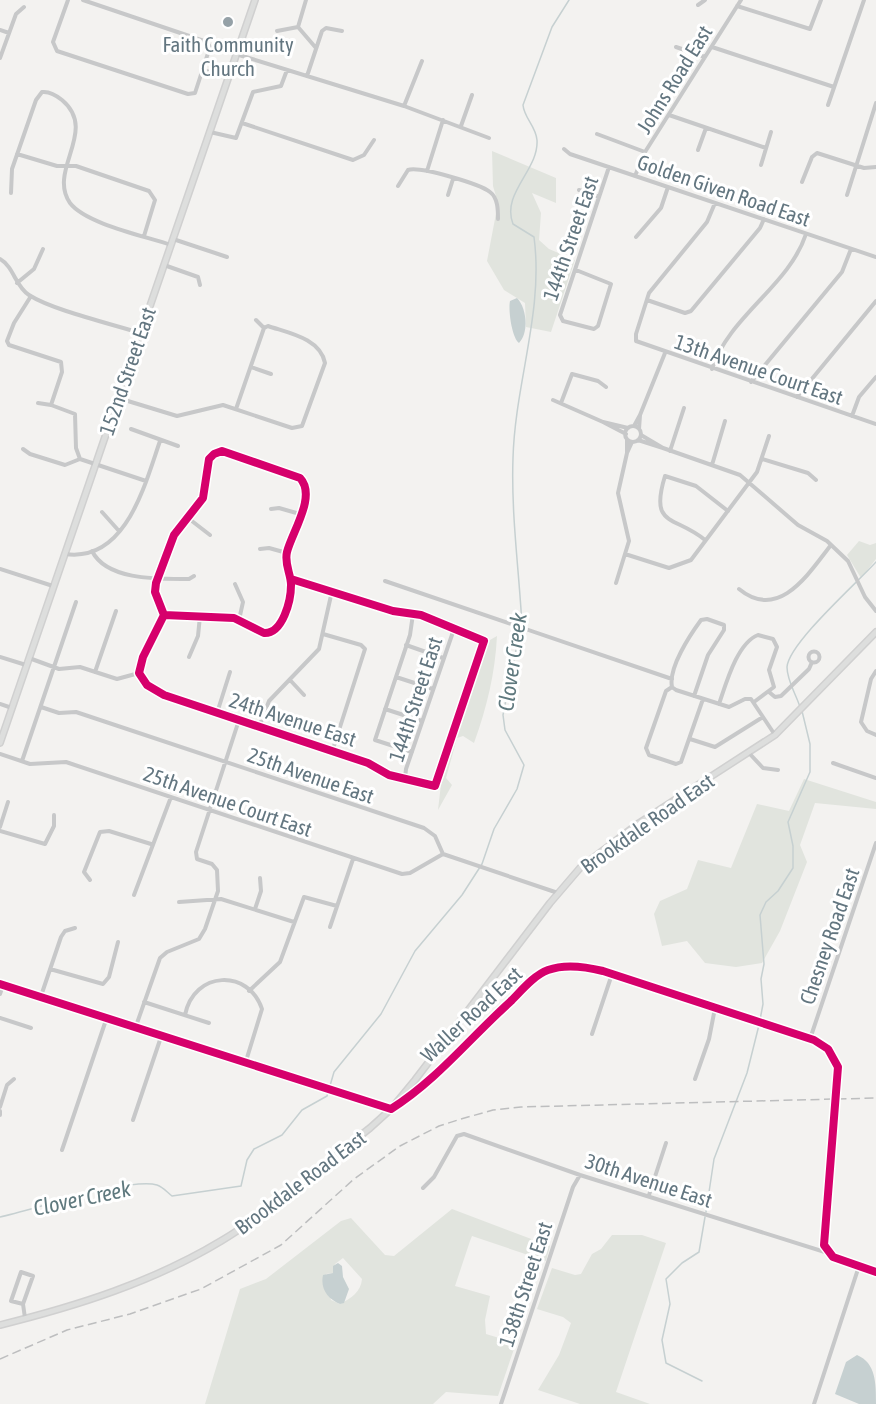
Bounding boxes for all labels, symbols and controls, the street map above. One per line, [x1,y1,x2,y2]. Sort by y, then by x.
marker: Faith Community Church [221,15,235,29]
street label: Johns Road East [631,21,717,137]
place label: Faith Community Church [162,32,294,80]
street label: Golden Given Road East [635,149,813,231]
street label: 144th Street East [538,173,602,303]
street label: 152nd Street East [94,304,160,438]
street label: 13th Avenue Court East [672,329,846,409]
water label: Clover Creek [492,611,532,713]
street label: 144th Street East [384,634,446,764]
street label: 24th Avenue East [227,687,359,751]
street label: 25th Avenue East [245,742,377,808]
street label: 25th Avenue Court East [141,761,315,841]
street label: Brookdale Road East [576,768,718,878]
street label: Chesney Road East [794,865,864,1007]
street label: Waller Road East [416,961,526,1067]
street label: Brookdale Road East [230,1125,370,1239]
street label: 30th Avenue East [583,1148,715,1212]
water label: Clover Creek [31,1175,133,1221]
street label: 138th Street East [494,1219,556,1349]

